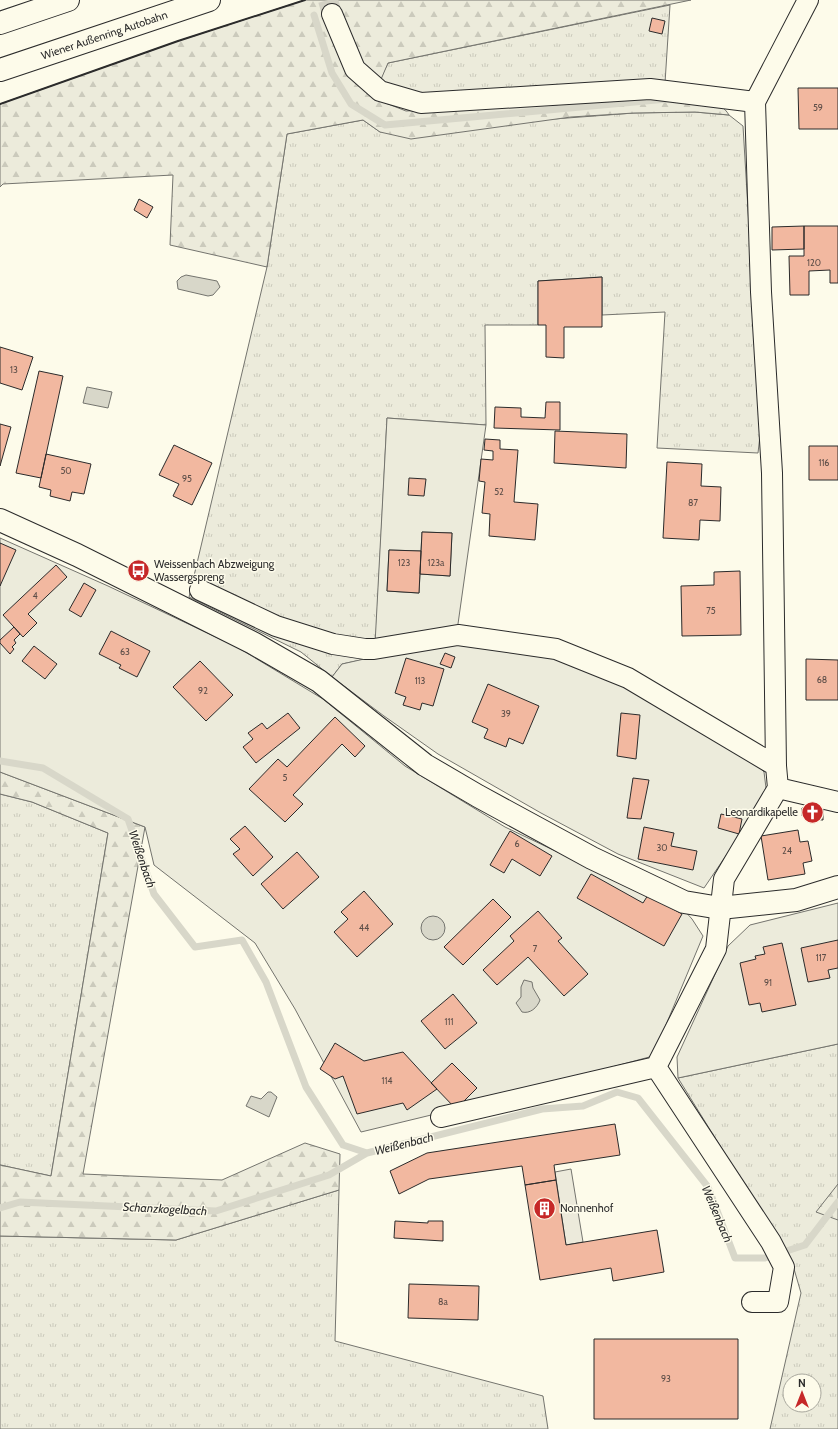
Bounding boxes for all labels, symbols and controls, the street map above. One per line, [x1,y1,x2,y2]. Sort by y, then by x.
street label: Wiener Außenring Autobahn [39,7,169,63]
house number: 59 [813,102,823,113]
house number: 120 [807,257,821,268]
house number: 13 [10,364,18,375]
house number: 116 [819,457,829,468]
house number: 50 [60,465,72,476]
house number: 95 [182,473,192,484]
house number: 52 [494,486,504,497]
house number: 87 [688,497,698,508]
bus stop icon: Weissenbach Abzweigung Wassergspreng [126,557,152,583]
place label: Weissenbach Abzweigung Wassergspreng [154,557,275,584]
house number: 123 [398,557,410,568]
house number: 123a [428,557,445,568]
house number: 4 [32,590,38,601]
house number: 75 [706,605,716,616]
house number: 63 [120,646,130,657]
house number: 68 [817,674,827,685]
house number: 113 [415,675,425,686]
house number: 92 [198,685,208,696]
house number: 39 [501,708,511,719]
house number: 5 [283,772,288,783]
church icon: Leonardikapelle [800,799,826,825]
place label: Leonardikapelle [725,805,798,819]
water label: Weißenbach [126,828,159,890]
house number: 6 [514,838,520,849]
house number: 30 [656,842,668,853]
house number: 24 [782,845,792,856]
house number: 44 [359,922,369,933]
house number: 7 [533,943,538,954]
house number: 117 [816,952,827,963]
house number: 91 [764,977,772,988]
house number: 111 [445,1016,453,1027]
house number: 114 [381,1075,393,1086]
water label: Weißenbach [373,1129,435,1158]
water label: Weißenbach [699,1183,736,1245]
building icon: Nonnenhof [532,1195,558,1221]
water label: Schanzkogelbach [123,1199,207,1218]
place label: Nonnenhof [560,1201,614,1215]
house number: 8a [438,1296,449,1307]
house number: 93 [661,1373,671,1384]
north arrow [782,1373,822,1413]
text: N [798,1376,806,1390]

